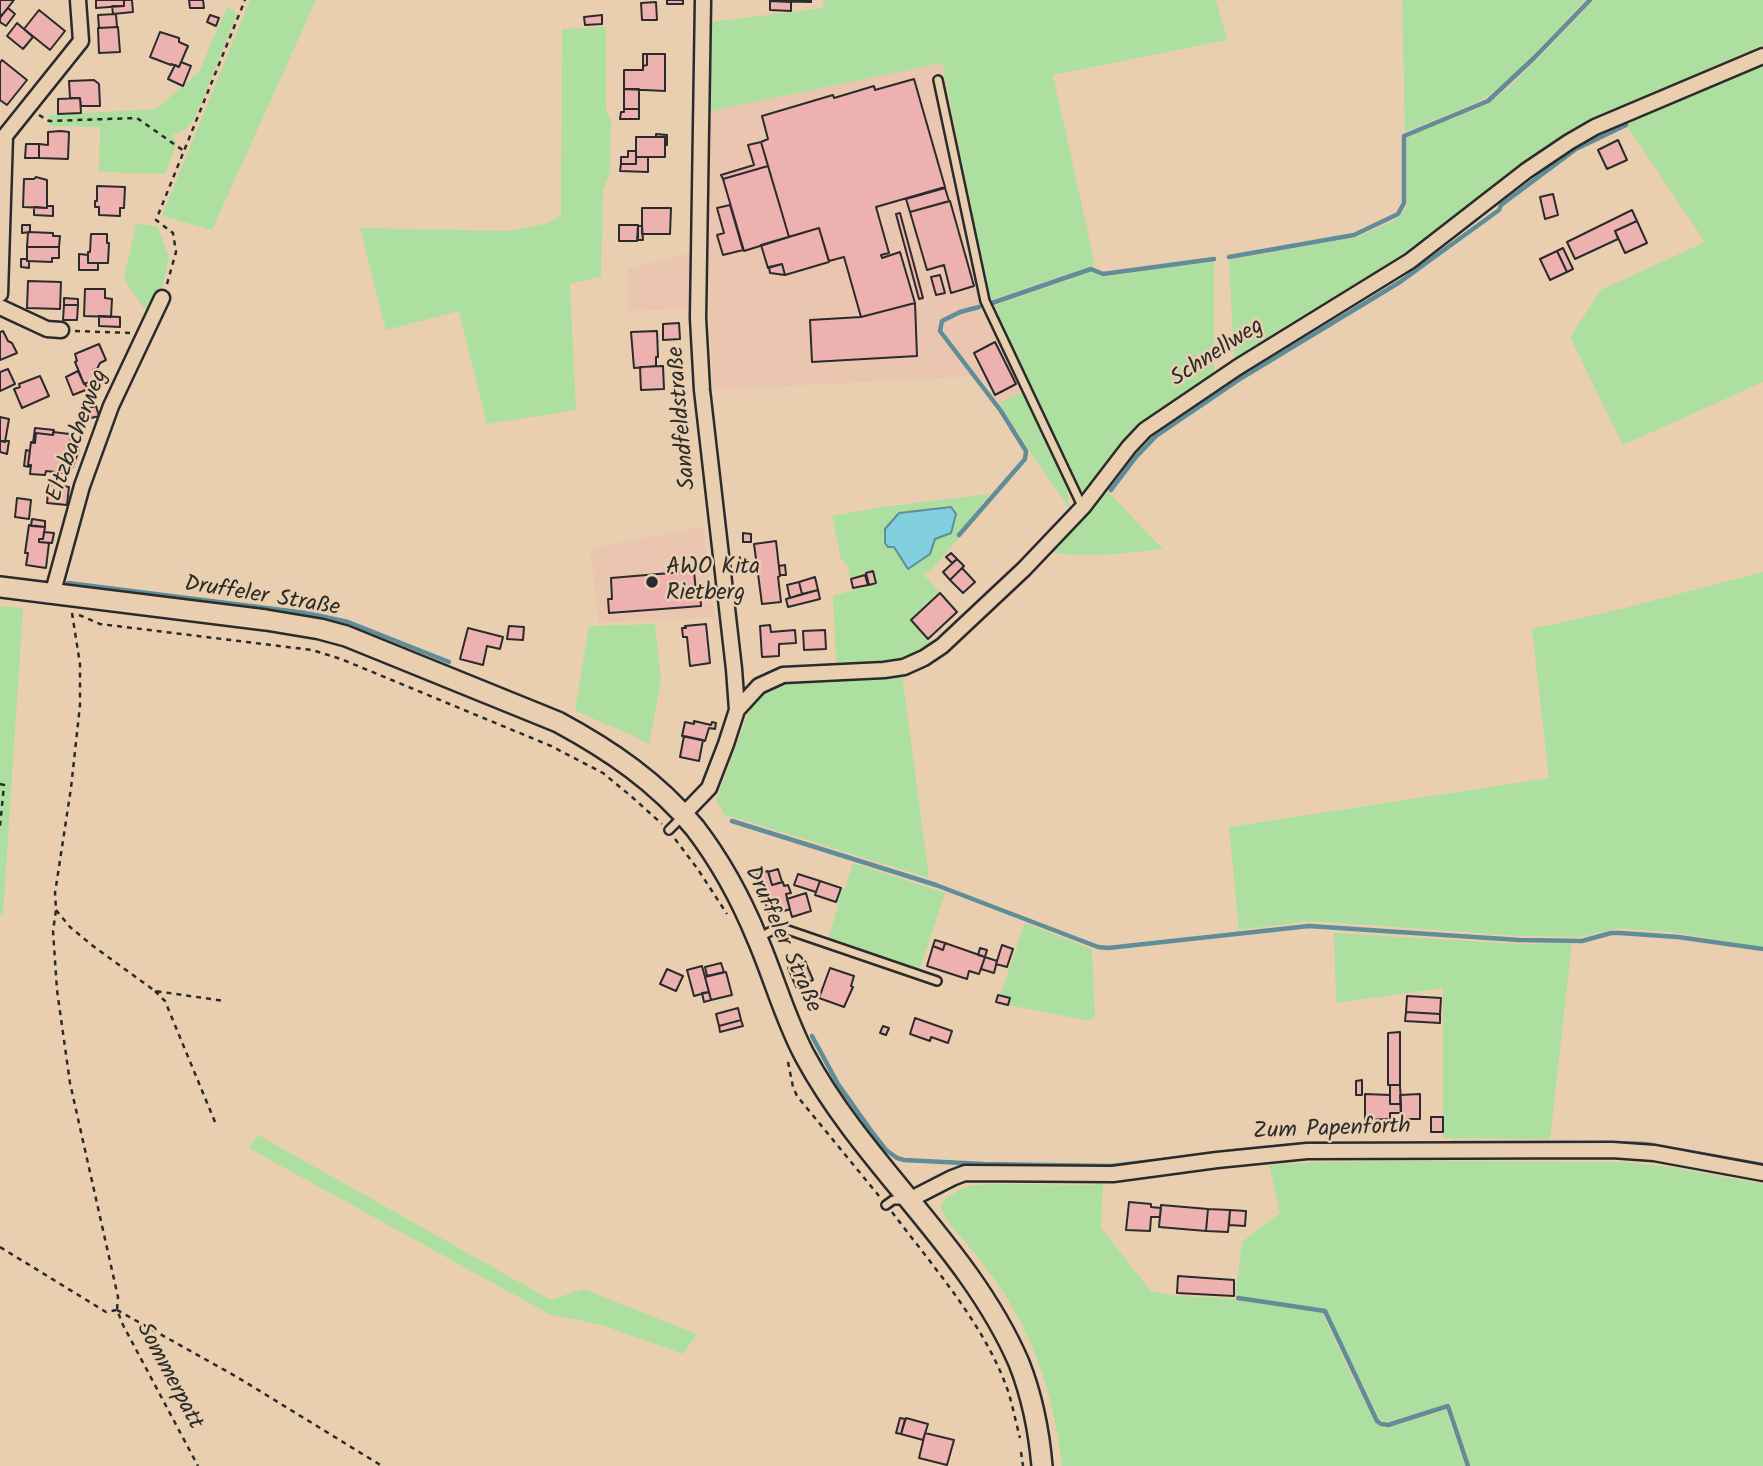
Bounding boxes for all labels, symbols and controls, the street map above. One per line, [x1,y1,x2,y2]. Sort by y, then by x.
street label: Schnellweg [1166,314,1270,394]
street label: Sandfeldstraße [664,345,704,491]
street label: Eltzbacherweg [42,366,116,506]
place label: AWO Kita Rietberg [666,555,760,609]
street label: Druffeler Straße [182,572,342,624]
marker: AWO Kita Rietberg [644,574,660,590]
street label: Druffeler Straße [736,863,826,1017]
street label: Zum Papenforth [1253,1114,1411,1148]
street label: Sommerpatt [128,1319,208,1435]

